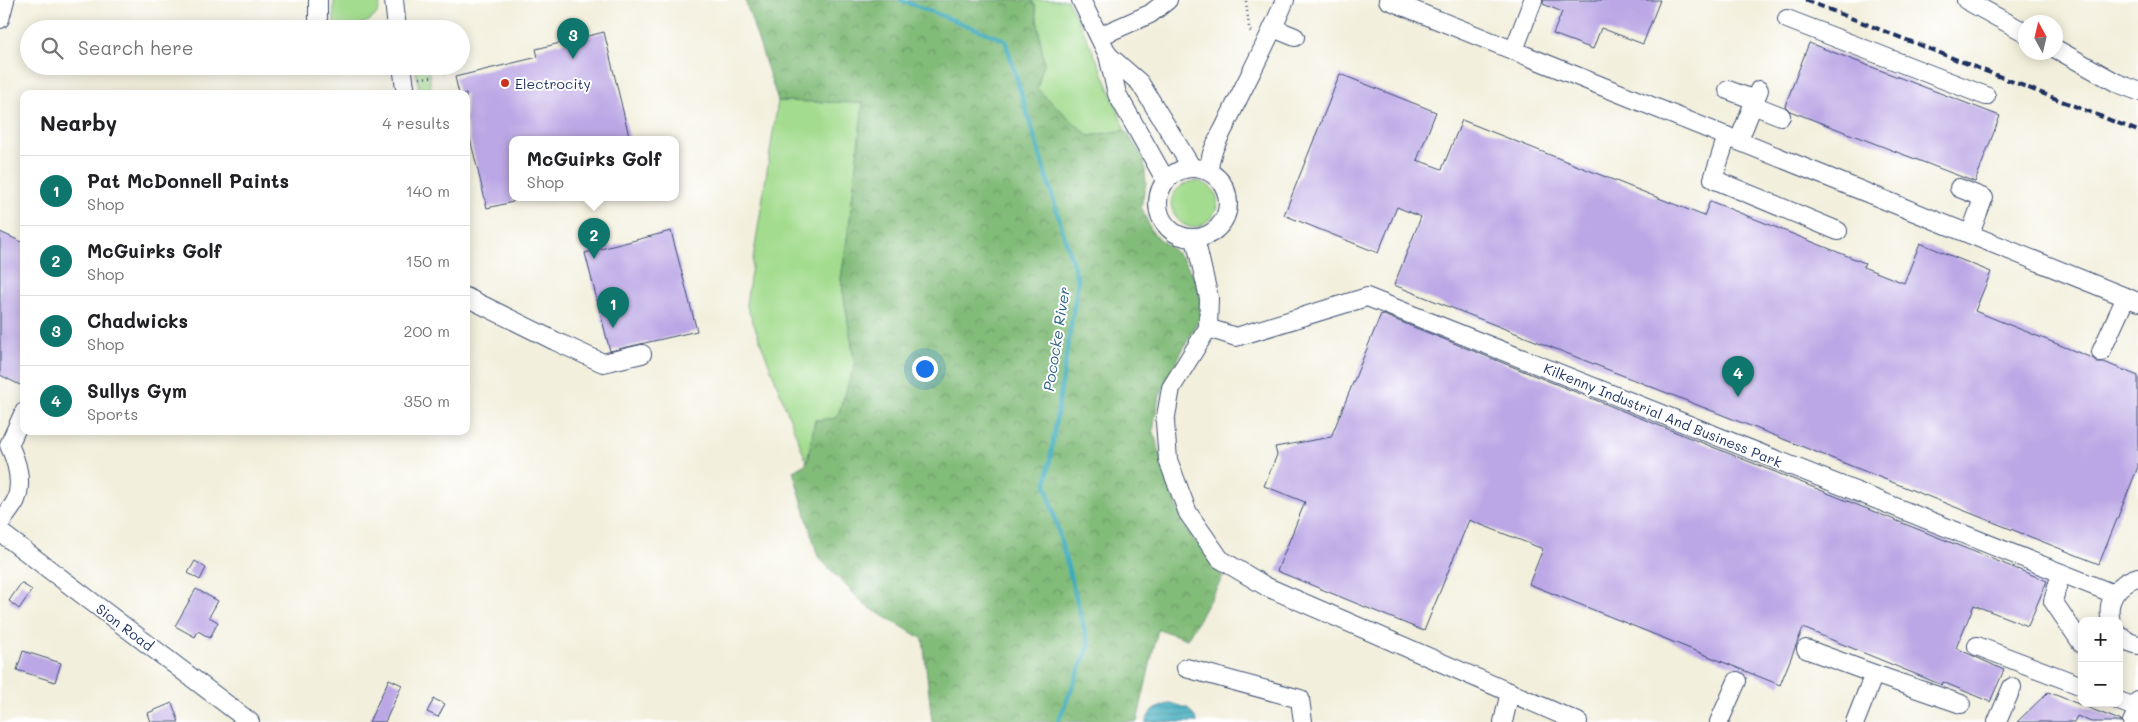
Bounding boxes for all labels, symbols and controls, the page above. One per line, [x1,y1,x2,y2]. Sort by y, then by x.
north arrow [2018,15,2063,60]
pin: 3 [557,18,589,59]
search box [20,20,470,75]
icon: search [38,34,66,62]
text: Search here [78,35,194,60]
place label: Electrocity [515,74,591,93]
marker: Electrocity [499,77,511,89]
text: Nearby [40,109,117,136]
text: 4 results [382,112,450,133]
popup [509,136,679,201]
text: McGuirks Golf [527,146,661,171]
text: Pat McDonnell Paints [87,168,289,193]
text: Shop [527,171,564,192]
text: 1 [52,180,60,201]
text: 140 m [406,180,450,201]
text: Shop [87,193,124,214]
pin: 2 [578,218,610,259]
text: McGuirks Golf [87,238,222,263]
text: 2 [52,250,60,271]
text: 150 m [406,250,450,271]
text: Shop [87,263,124,284]
water label: Pococke River [1038,285,1074,393]
pin: 1 [597,287,629,328]
text: Chadwicks [87,308,188,333]
text: 3 [51,320,61,341]
text: 200 m [403,320,450,341]
text: Shop [87,333,124,354]
your location [912,356,938,382]
pin: 4 [1722,356,1754,397]
street label: Kilkenny Industrial And Business Park [1541,358,1785,472]
text: Sullys Gym [87,378,187,403]
text: 4 [51,390,61,411]
text: 350 m [404,390,450,411]
text: Sports [87,403,138,424]
street label: Sion Road [92,599,158,655]
map controls [2078,617,2123,707]
button: + [2078,617,2123,662]
button: − [2078,662,2123,707]

